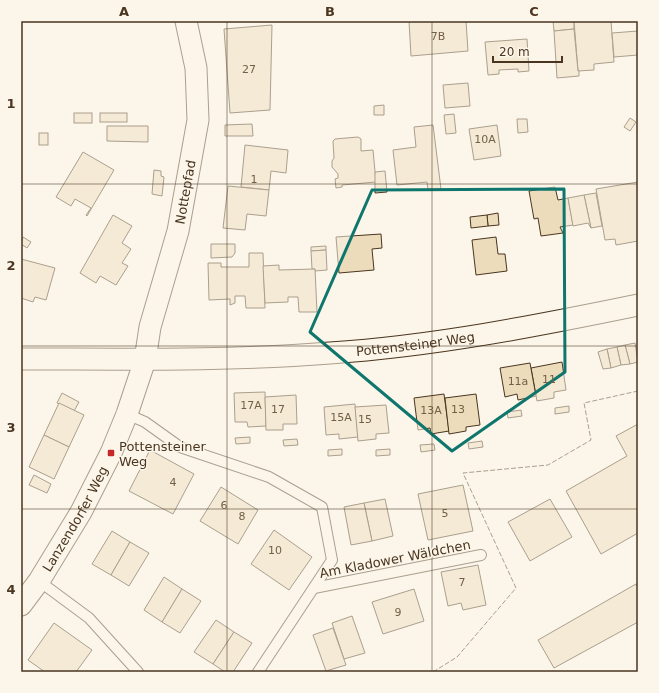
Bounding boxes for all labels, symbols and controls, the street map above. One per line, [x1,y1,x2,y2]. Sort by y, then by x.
text: A [119,4,129,19]
text: B [325,4,335,19]
text: C [529,4,539,19]
house number: 7B [431,30,445,43]
scale bar [493,38,562,64]
text: 20 m [499,45,530,59]
house number: 27 [242,63,256,76]
text: 1 [6,96,16,111]
house number: 10A [474,133,496,146]
street label: Nottepfad [172,159,198,225]
house number: 1 [251,173,258,186]
text: 2 [6,258,16,273]
street label: Pottensteiner Weg [355,329,476,358]
house number: 11 [542,373,556,386]
house number: 11a [508,375,528,388]
house number: 17A [240,399,262,412]
house number: 17 [271,403,285,416]
house number: 13 [451,403,465,416]
house number: 13A [420,404,442,417]
house number: 15A [330,411,352,424]
house number: 15 [358,413,372,426]
text: 3 [6,420,16,435]
place label: Pottensteiner Weg [119,439,206,469]
marker: Pottensteiner Weg [106,448,116,458]
street label: Lanzendorfer Weg [39,464,111,574]
house number: 4 [170,476,177,489]
house number: 6 [221,499,228,512]
house number: 5 [442,507,449,520]
house number: 8 [239,510,246,523]
street label: Am Kladower Wäldchen [318,537,472,581]
house number: 10 [268,544,282,557]
house number: 7 [459,576,466,589]
text: 4 [6,582,16,597]
house number: 9 [395,606,402,619]

